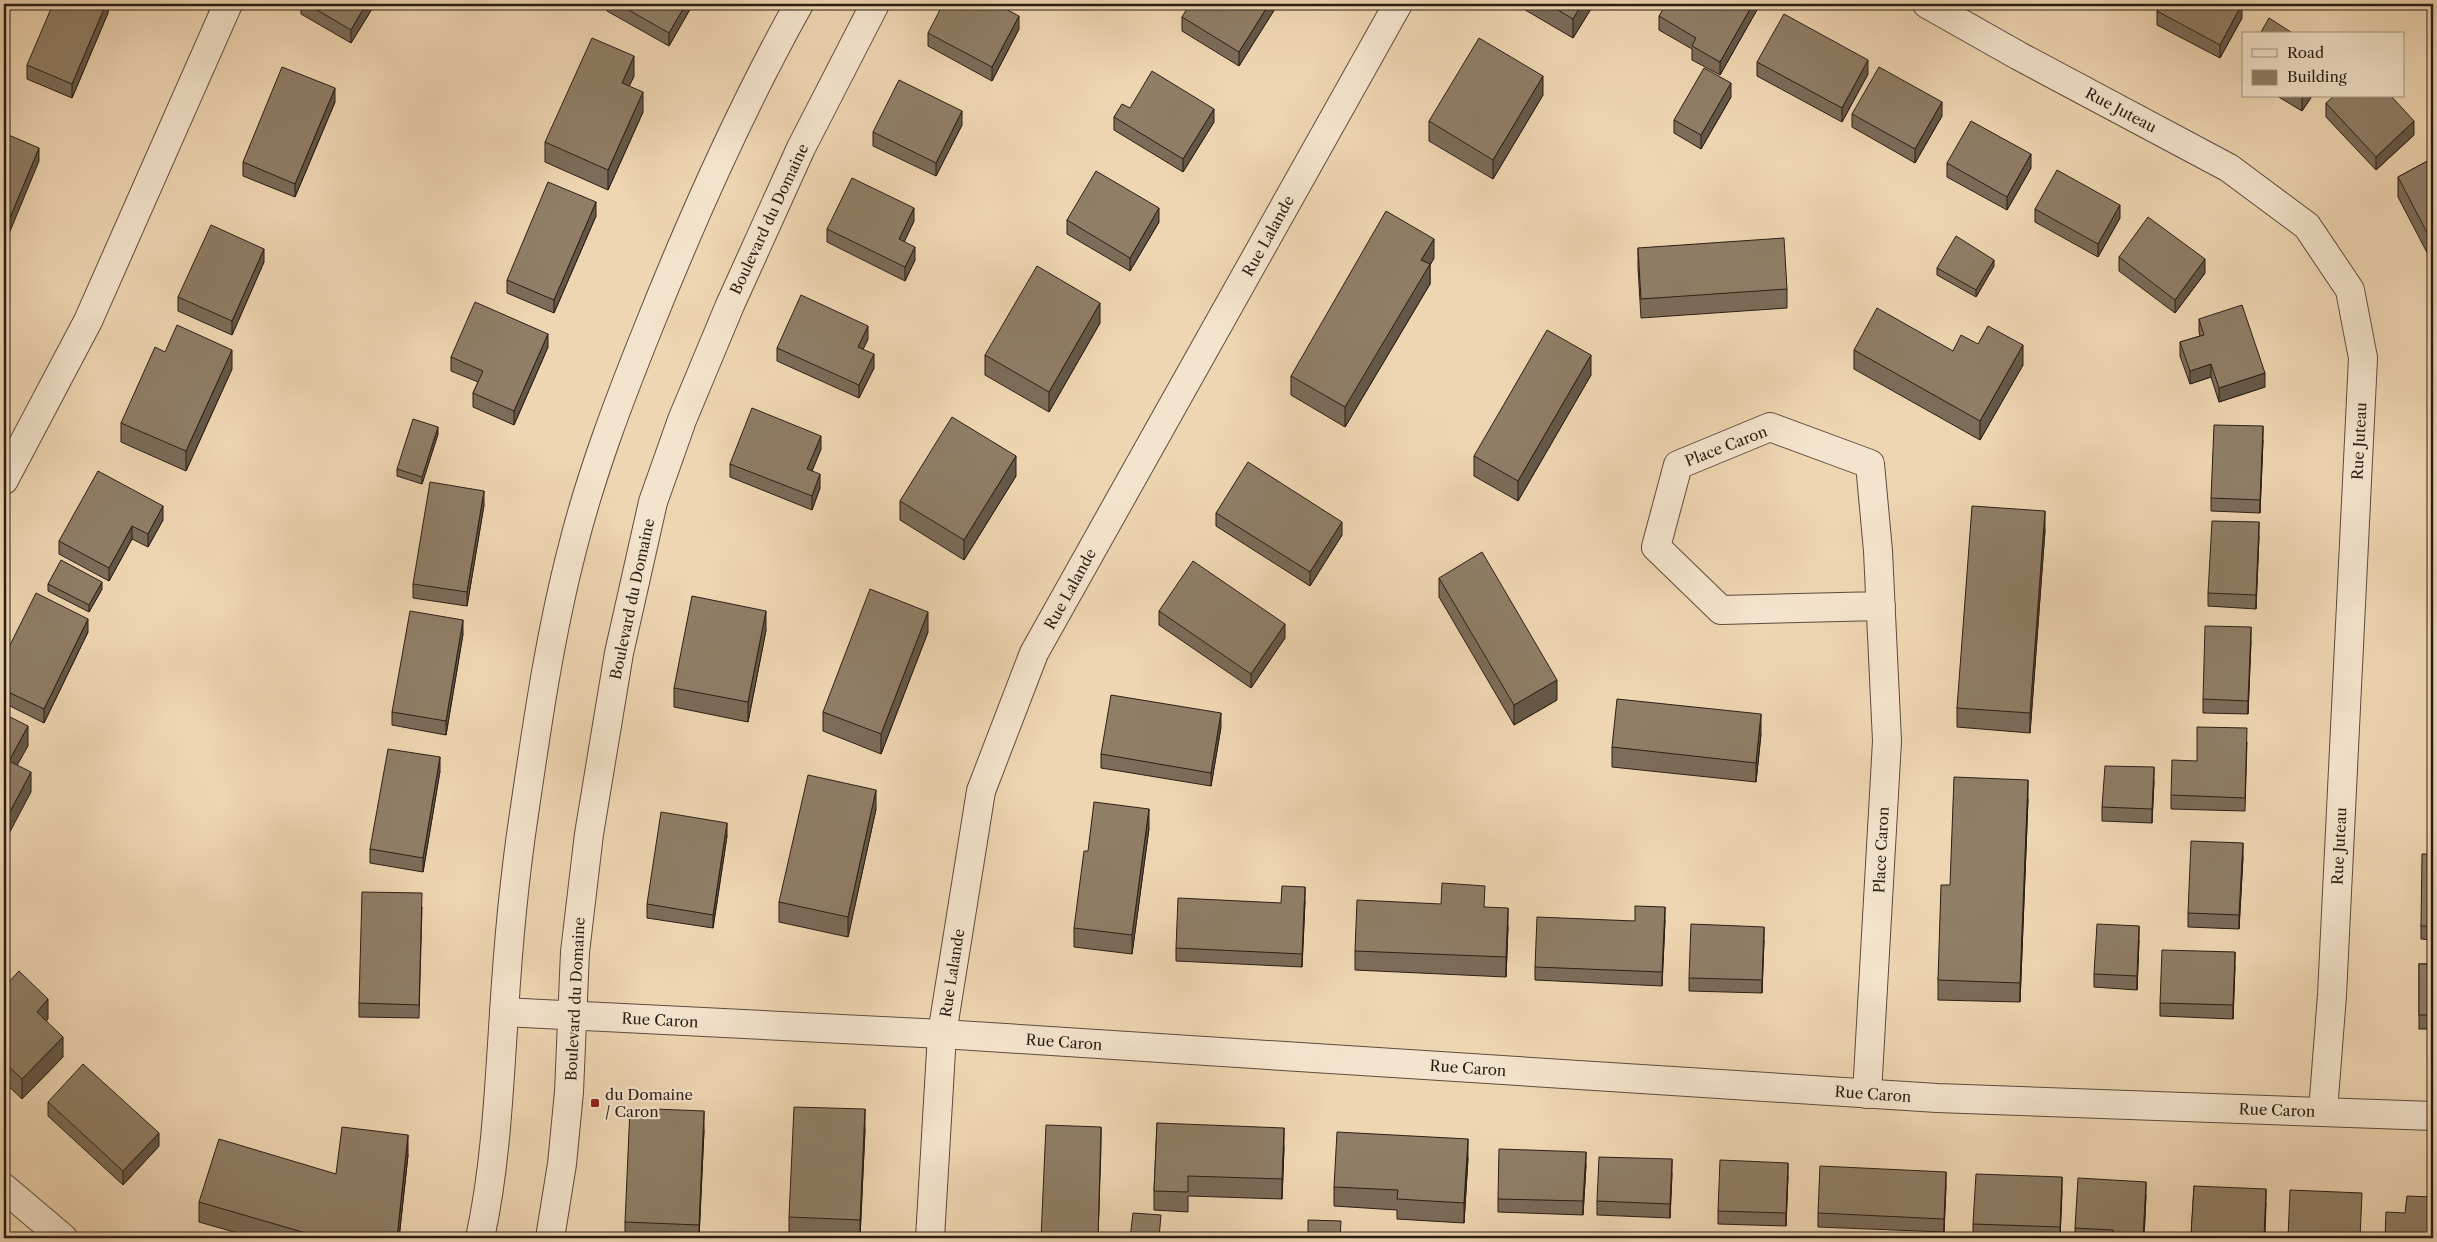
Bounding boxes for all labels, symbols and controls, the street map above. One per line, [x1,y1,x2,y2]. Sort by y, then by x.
legend [2242,32,2404,98]
text: Road [2287,43,2324,62]
text: Building [2287,67,2347,86]
street label: Rue Juteau [2082,83,2160,137]
street label: Boulevard du Domaine [726,141,812,297]
street label: Rue Lalande [1238,192,1298,280]
street label: Rue Juteau [2347,402,2371,480]
street label: Place Caron [1682,421,1770,470]
street label: Boulevard du Domaine [606,517,658,681]
street label: Rue Lalande [1040,545,1100,633]
street label: Place Caron [1869,806,1893,894]
street label: Rue Juteau [2327,807,2351,885]
street label: Boulevard du Domaine [561,916,589,1082]
street label: Rue Lalande [936,927,968,1019]
street label: Rue Caron [621,1009,699,1032]
street label: Rue Caron [1025,1030,1104,1054]
street label: Rue Caron [1429,1056,1508,1080]
street label: Rue Caron [1834,1082,1913,1106]
place label: du Domaine / Caron [605,1085,693,1121]
marker: du Domaine / Caron [589,1097,601,1109]
street label: Rue Caron [2238,1099,2316,1121]

